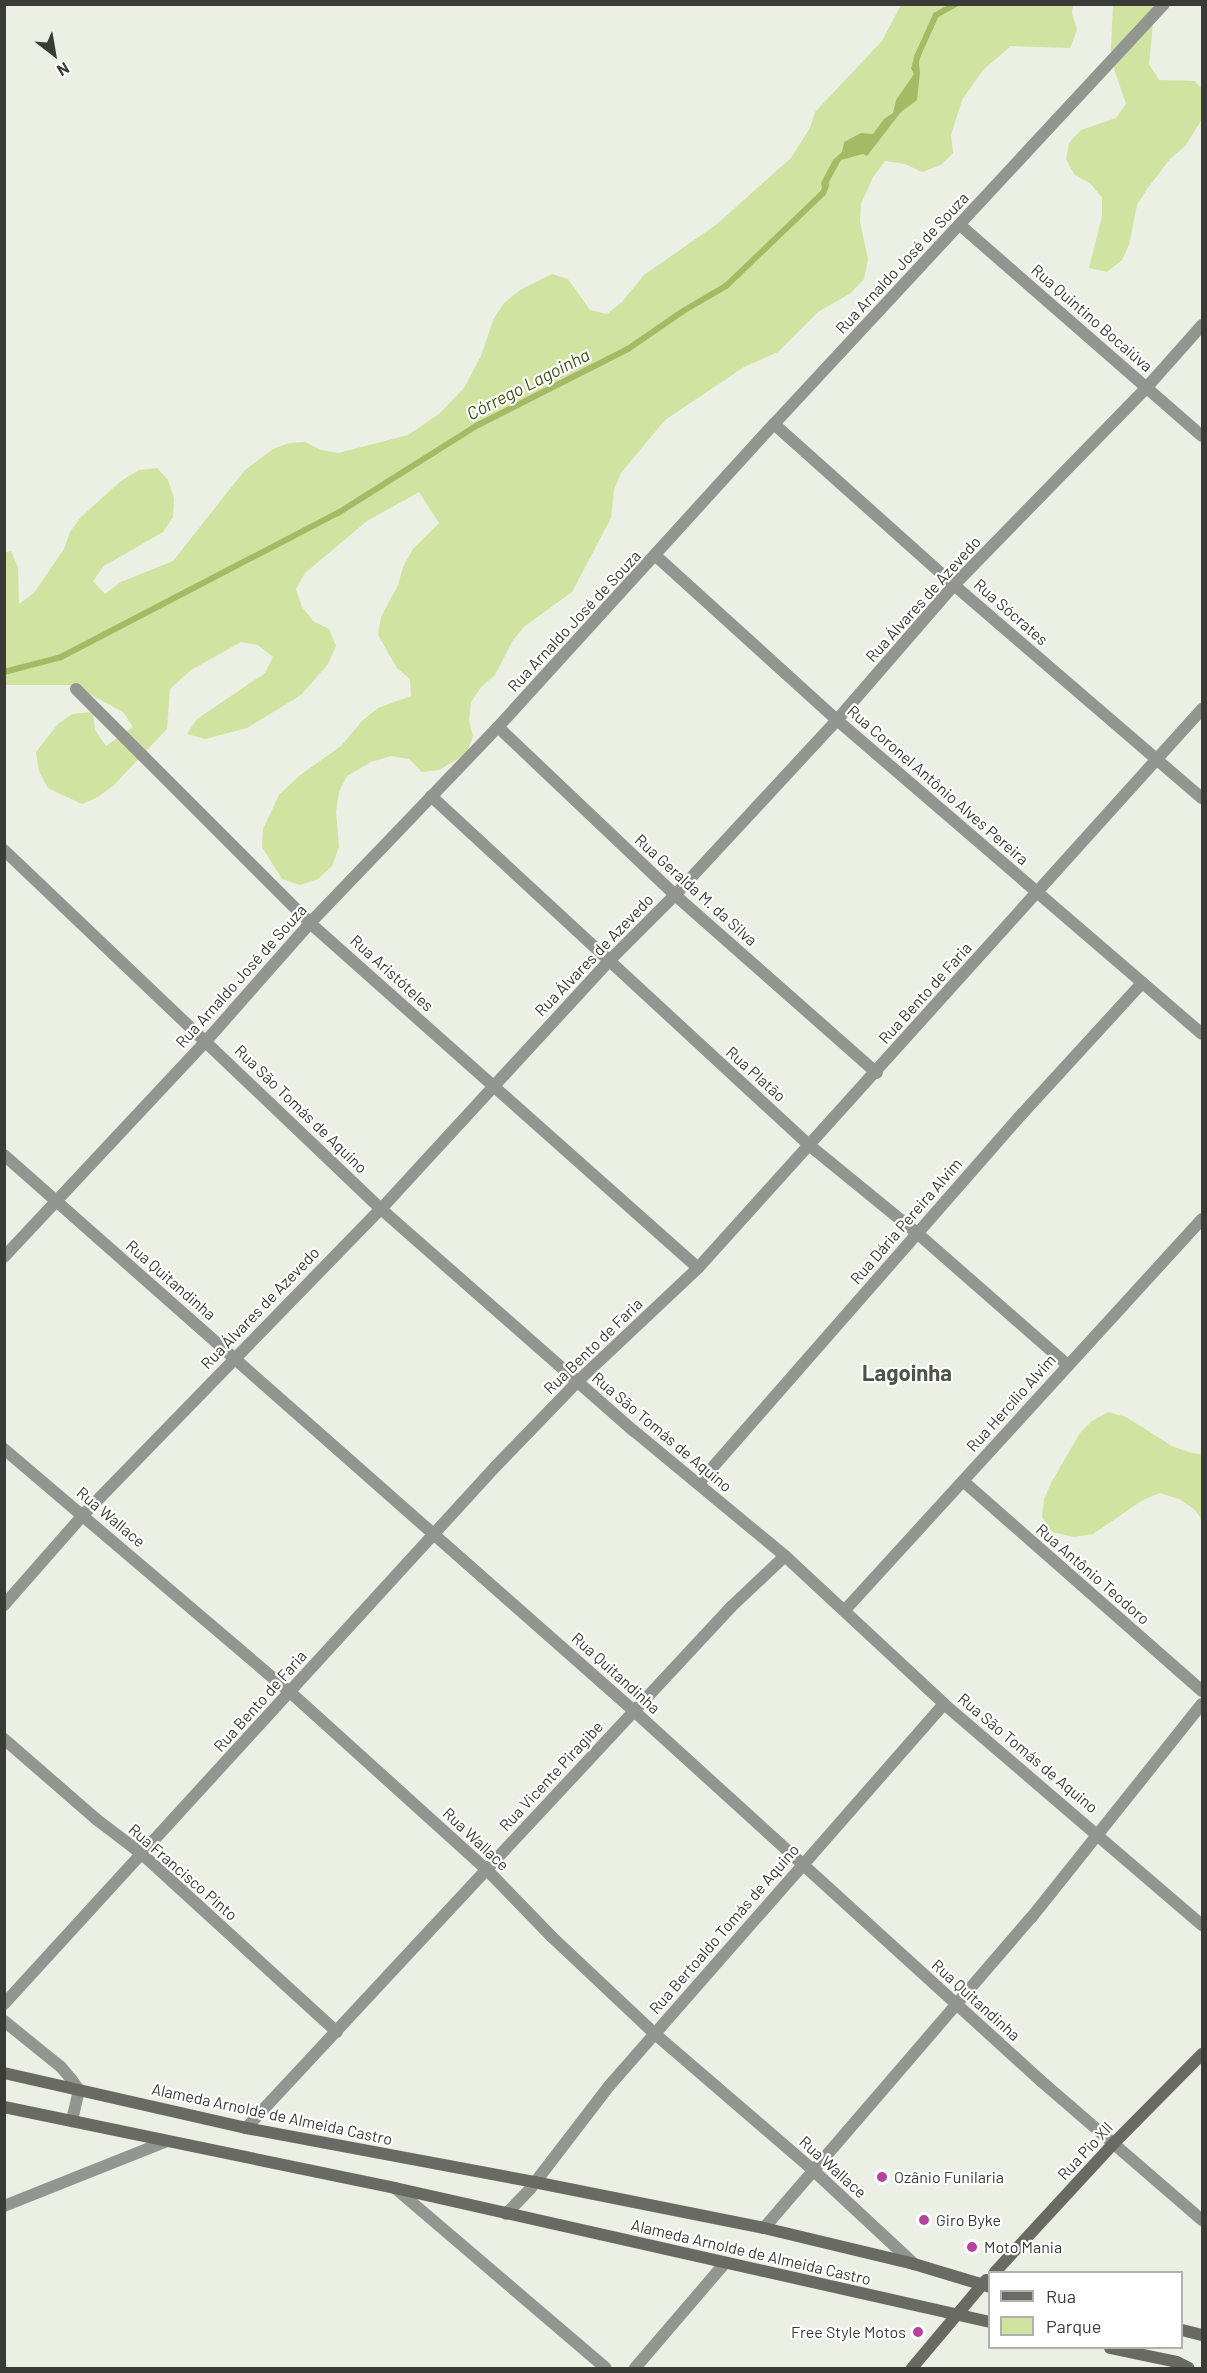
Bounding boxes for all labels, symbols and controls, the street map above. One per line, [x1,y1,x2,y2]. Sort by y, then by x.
north arrow [24,24,84,84]
text: N [54,59,73,81]
street label: Rua Arnaldo José de Souza [831,188,973,338]
street label: Rua Quintino Bocaiúva [1028,260,1156,376]
water label: Córrego Lagoinha [463,344,593,424]
street label: Rua Álvares de Azevedo [861,532,985,666]
street label: Rua Arnaldo José de Souza [503,546,645,696]
street label: Rua Sócrates [970,575,1052,649]
street label: Rua Coronel Antônio Alves Pereira [844,701,1032,869]
street label: Rua Geralda M. da Silva [631,830,761,950]
street label: Rua Álvares de Azevedo [531,890,657,1020]
street label: Rua Arnaldo José de Souza [172,900,310,1052]
street label: Rua Aristóteles [347,931,437,1015]
street label: Rua Bento de Faria [874,938,976,1048]
street label: Rua São Tomás de Aquino [231,1041,371,1177]
street label: Rua Platão [722,1042,790,1106]
street label: Rua Dária Pereira Alvim [846,1154,966,1288]
street label: Rua Quitandinha [122,1236,220,1324]
street label: Rua Álvares de Azevedo [197,1243,323,1373]
street label: Rua Bento de Faria [540,1294,646,1398]
street label: Rua Hercílio Alvim [962,1350,1060,1456]
district label: Lagoinha [862,1360,952,1386]
street label: Rua São Tomás de Aquino [588,1368,736,1496]
street label: Rua Wallace [73,1483,149,1551]
street label: Rua Antônio Teodoro [1032,1520,1154,1628]
street label: Rua Quitandinha [568,1628,664,1718]
street label: Rua Bento de Faria [209,1646,311,1756]
street label: Rua São Tomás de Aquino [954,1689,1102,1817]
street label: Rua Vicente Piragibe [495,1717,607,1835]
street label: Rua Wallace [439,1803,513,1875]
street label: Rua Francisco Pinto [125,1820,241,1924]
street label: Rua Bertoaldo Tomás de Aquino [645,1840,803,2018]
street label: Rua Quitandinha [928,1955,1024,2045]
street label: Alameda Arnolde de Almeida Castro [150,2079,394,2149]
street label: Rua Pio Xll [1053,2118,1117,2184]
street label: Rua Wallace [796,2132,870,2202]
place label: Ozânio Funilaria [894,2167,1004,2187]
marker: Ozânio Funilaria [875,2170,889,2184]
place label: Giro Byke [936,2210,1001,2230]
marker: Giro Byke [917,2213,931,2227]
street label: Alameda Arnolde de Almeida Castro [629,2215,873,2289]
place label: Moto Mania [984,2237,1062,2257]
marker: Moto Mania [965,2240,979,2254]
legend [988,2271,1183,2349]
text: Rua [1046,2285,1076,2307]
text: Parque [1046,2315,1101,2337]
place label: Free Style Motos [791,2322,906,2342]
marker: Free Style Motos [911,2325,925,2339]

